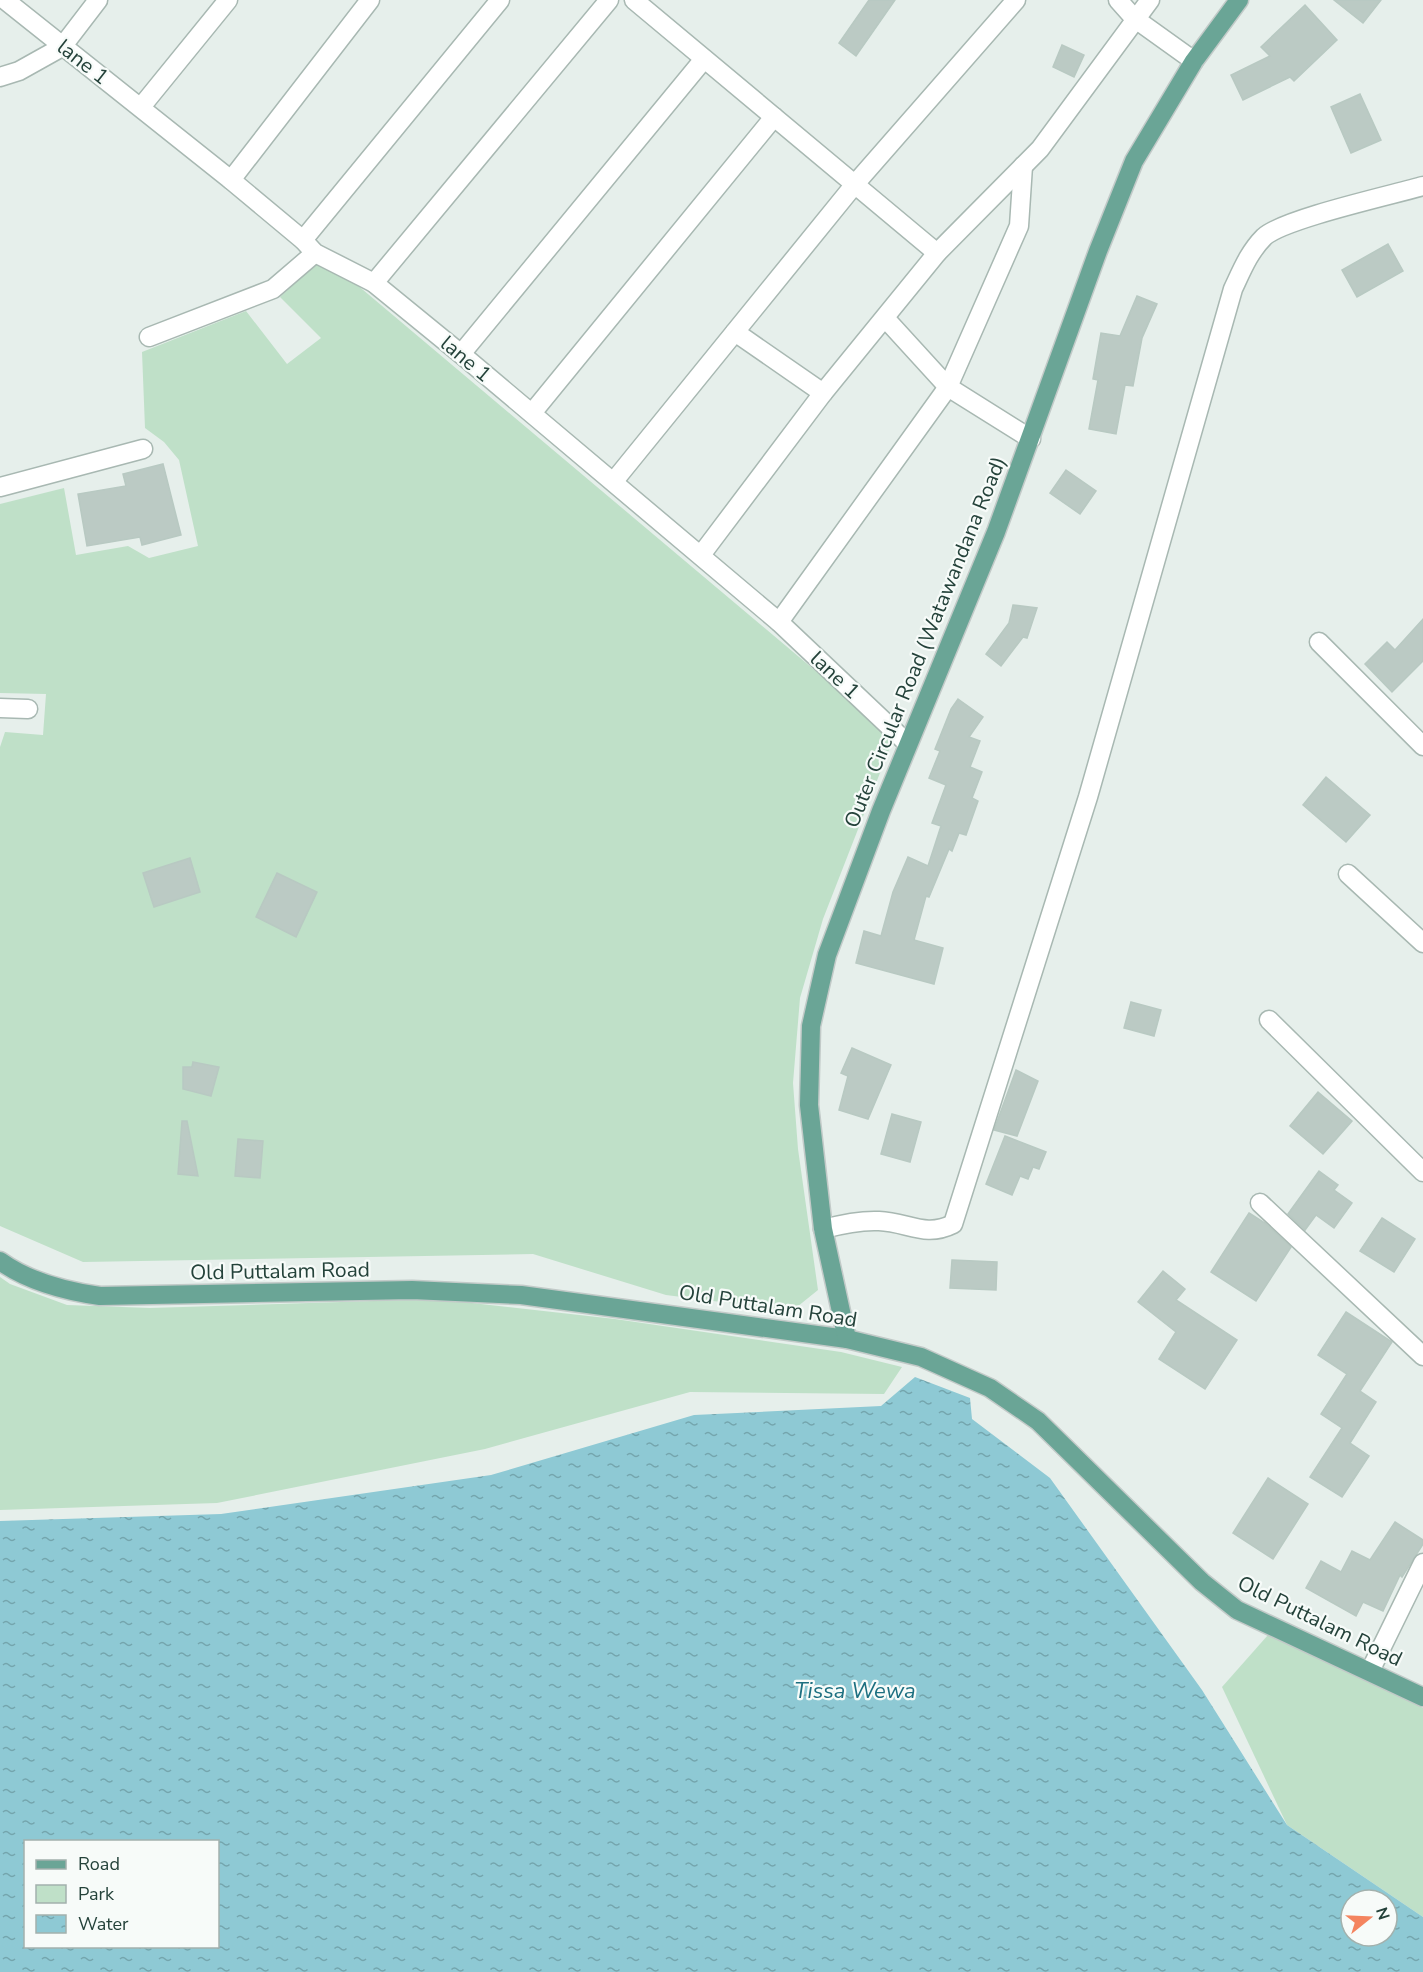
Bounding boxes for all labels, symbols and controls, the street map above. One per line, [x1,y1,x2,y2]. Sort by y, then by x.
street label: lane 1 [51,33,115,91]
street label: lane 1 [435,329,497,389]
street label: Outer Circular Road (Watawandana Road) [837,452,1013,832]
street label: lane 1 [804,645,866,705]
street label: Old Puttalam Road [190,1255,370,1287]
street label: Old Puttalam Road [677,1278,859,1334]
street label: Old Puttalam Road [1233,1569,1407,1673]
water label: Tissa Wewa [794,1676,916,1706]
legend [24,1840,219,1948]
text: Road [78,1852,120,1876]
text: Park [78,1882,115,1906]
north arrow [1339,1888,1399,1948]
text: N [1370,1905,1395,1923]
text: Water [78,1912,129,1936]

